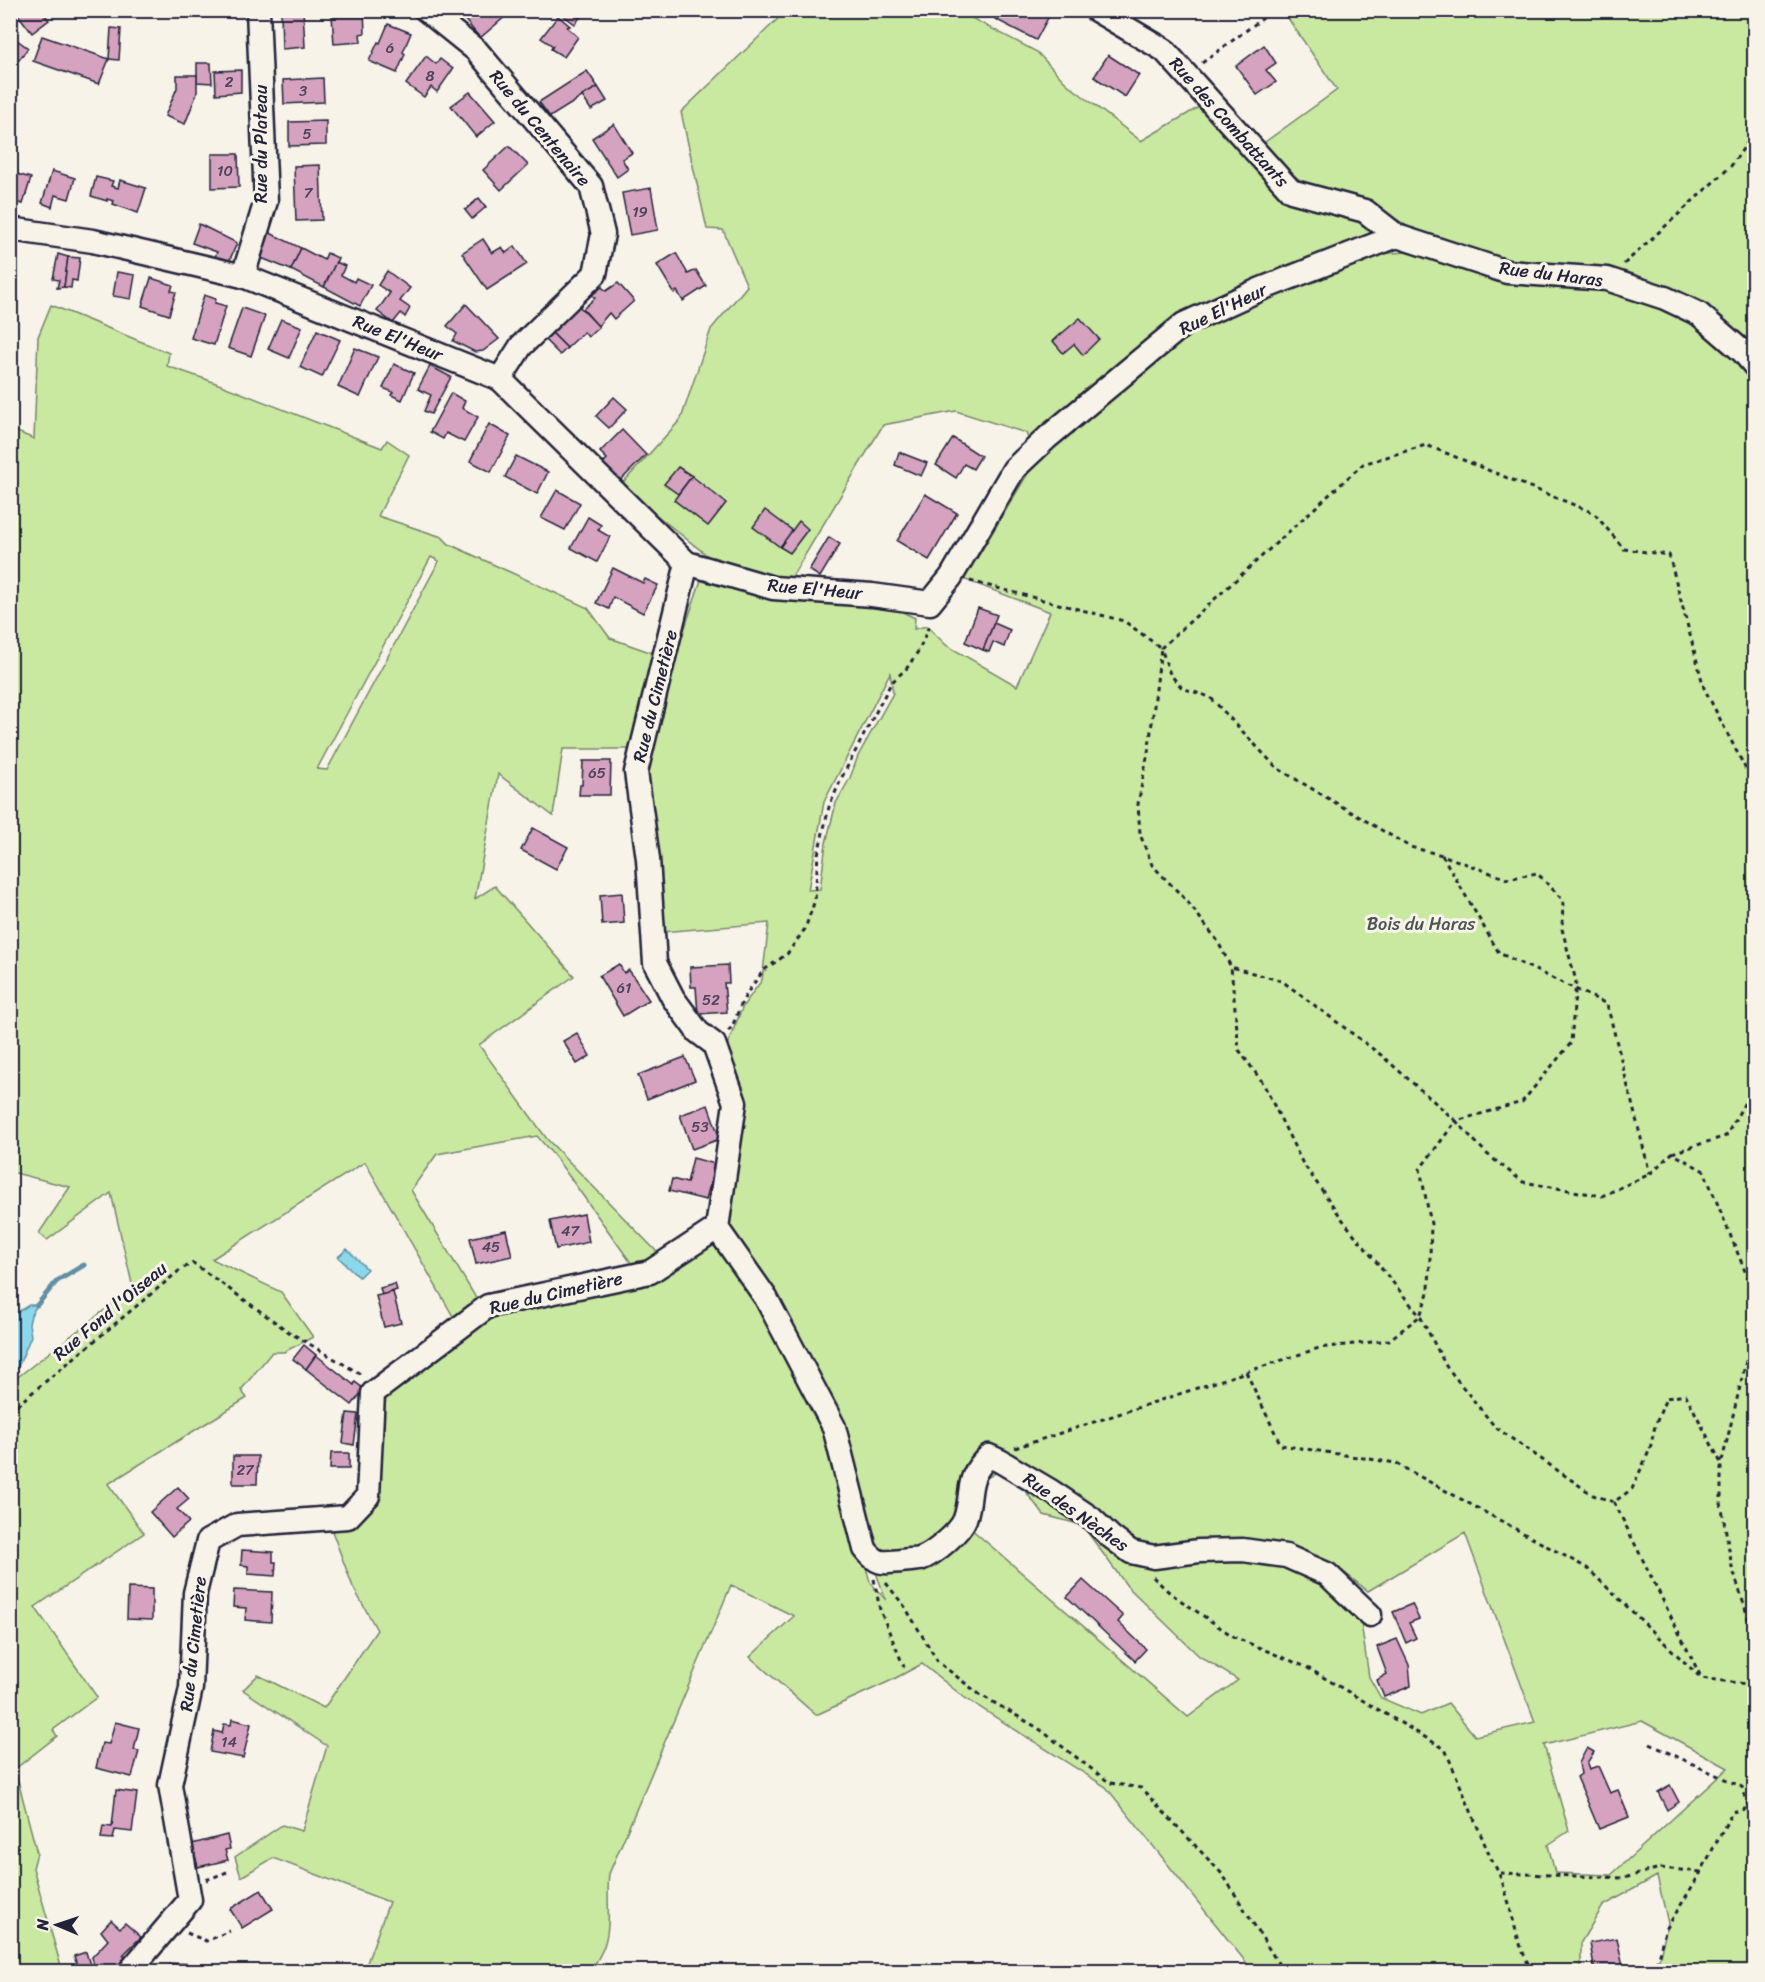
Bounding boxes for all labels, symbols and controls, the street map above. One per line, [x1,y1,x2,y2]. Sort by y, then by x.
house number: 6 [386,35,394,61]
street label: Rue des Combattants [1161,49,1298,196]
street label: Rue du Centenaire [481,62,599,194]
house number: 8 [425,63,435,89]
house number: 2 [225,69,234,95]
house number: 3 [299,78,307,104]
street label: Rue du Plateau [245,84,277,203]
house number: 5 [302,121,312,147]
house number: 10 [217,158,233,184]
house number: 7 [304,180,314,206]
house number: 19 [632,199,648,225]
street label: Rue du Haras [1497,252,1605,296]
street label: Rue El'Heur [1173,273,1274,344]
street label: Rue El'Heur [348,305,449,371]
street label: Rue El'Heur [766,569,865,609]
street label: Rue du Cimetière [623,626,687,766]
house number: 65 [588,760,606,786]
park label: Bois du Haras [1367,908,1476,940]
house number: 61 [617,975,631,1001]
house number: 52 [702,987,720,1013]
house number: 53 [691,1114,709,1140]
house number: 47 [561,1218,580,1244]
house number: 45 [482,1234,500,1260]
street label: Rue Fond l'Oiseau [45,1253,175,1369]
street label: Rue du Cimetière [486,1262,626,1324]
house number: 27 [236,1457,255,1483]
street label: Rue des Nèches [1016,1464,1136,1561]
street label: Rue du Cimetière [170,1575,216,1713]
house number: 14 [221,1729,237,1755]
north arrow [27,1895,87,1955]
text: N [28,1918,57,1932]

